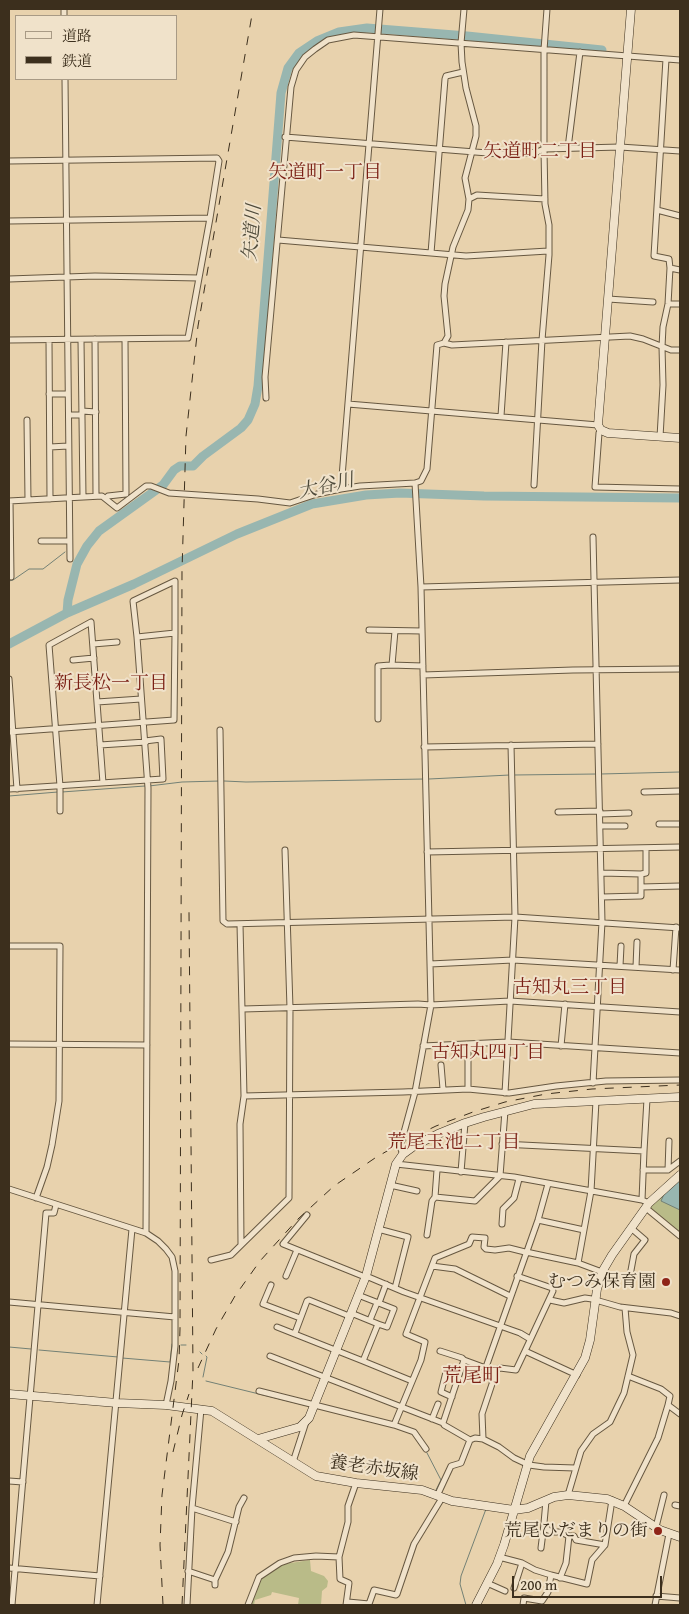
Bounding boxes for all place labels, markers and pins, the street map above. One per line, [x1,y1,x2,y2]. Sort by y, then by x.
place label: むつみ保育園 [548,1271,656,1293]
marker: むつみ保育園 [660,1276,672,1288]
place label: 荒尾ひだまりの街 [504,1520,648,1542]
marker: 荒尾ひだまりの街 [652,1525,664,1537]

